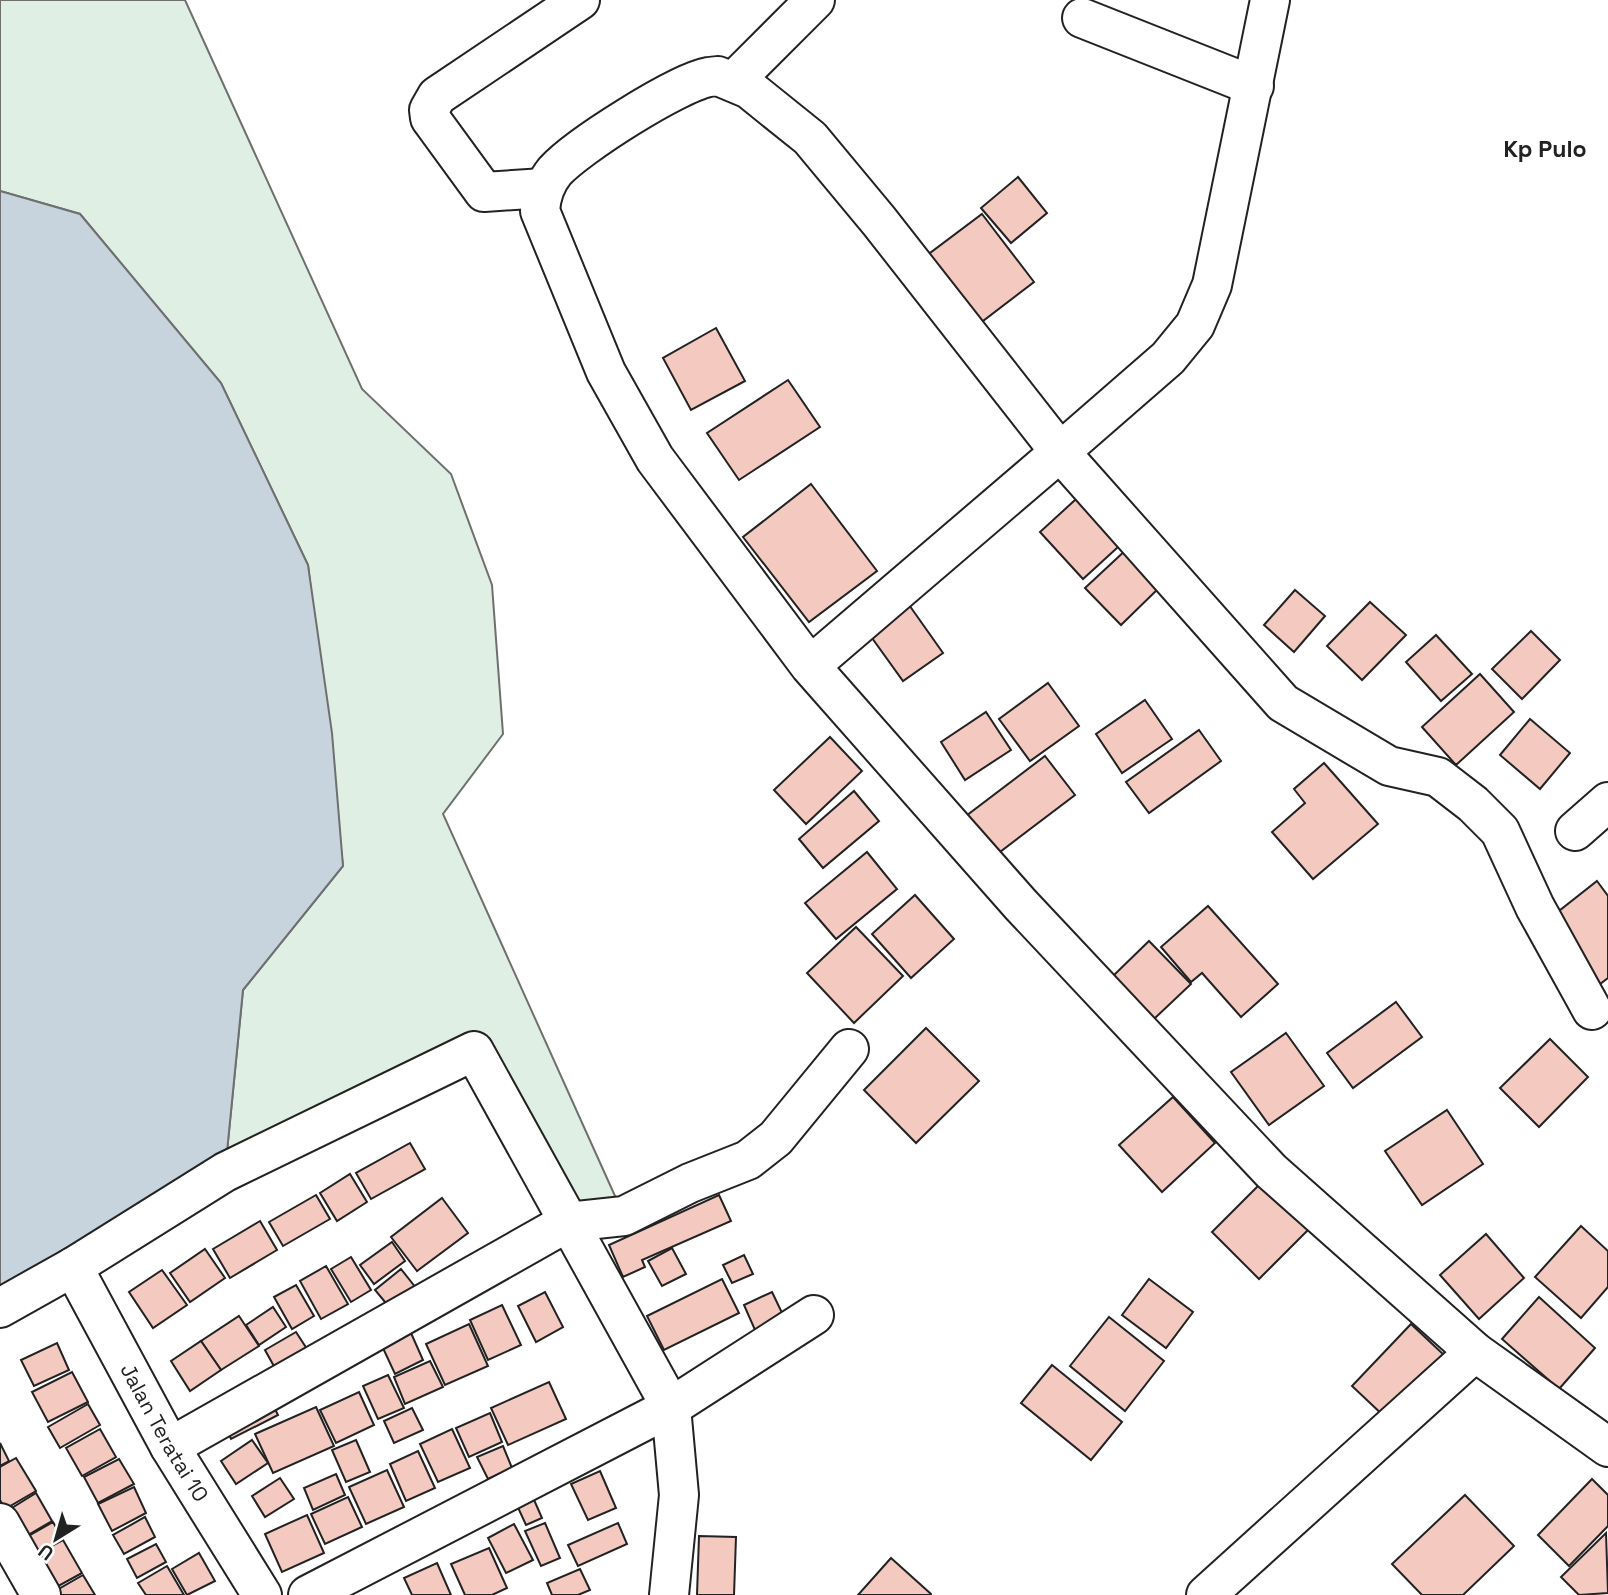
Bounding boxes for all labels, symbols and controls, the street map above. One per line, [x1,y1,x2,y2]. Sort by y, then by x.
district label: Kp Pulo [1503,134,1587,164]
street label: Jalan Teratai 10 [114,1358,215,1507]
north arrow [21,1504,91,1574]
text: U [33,1538,59,1566]

